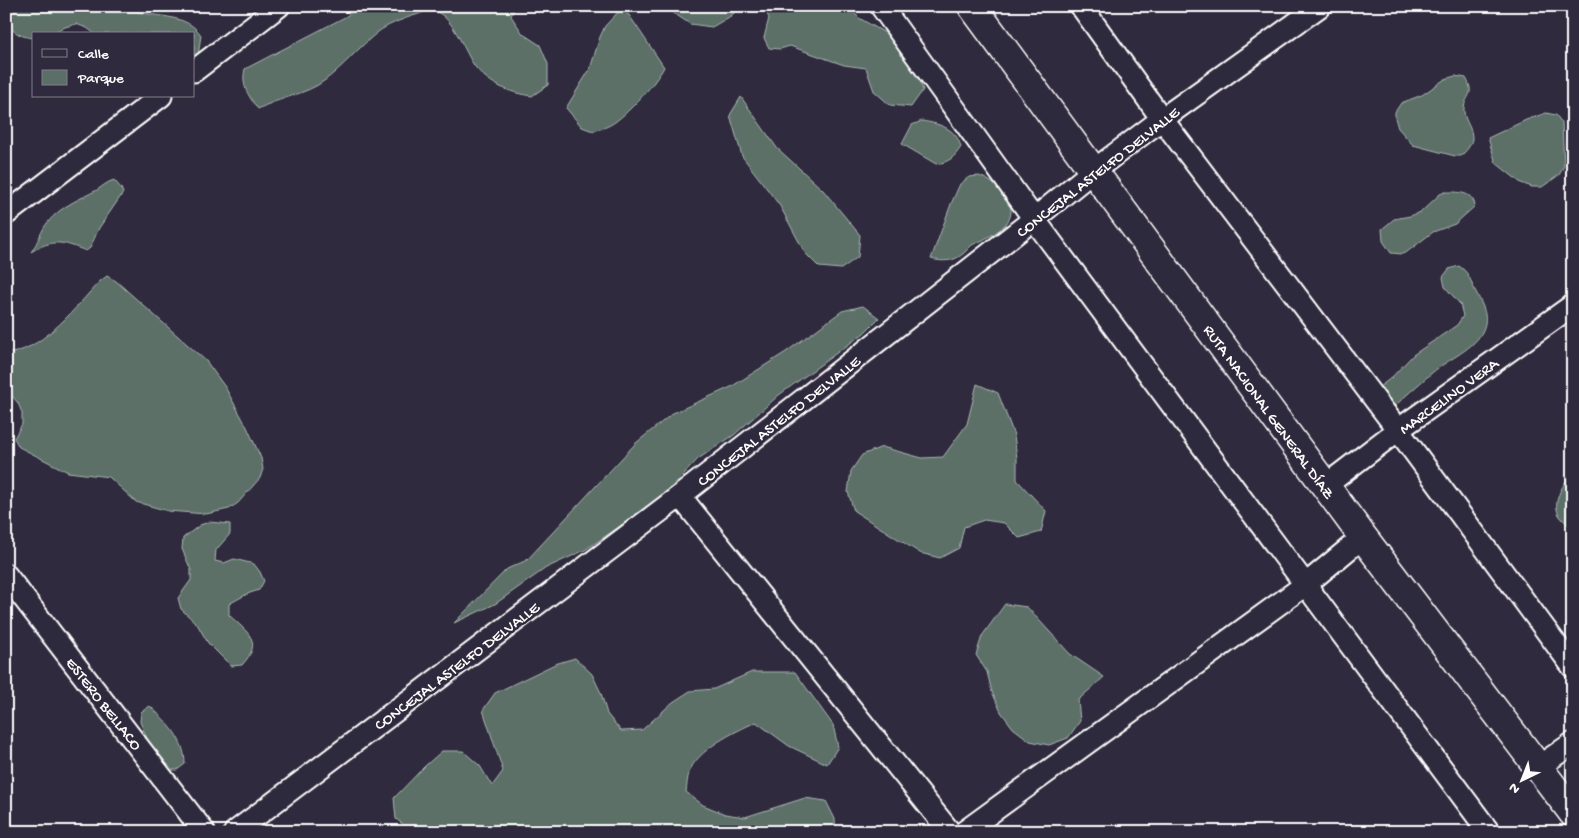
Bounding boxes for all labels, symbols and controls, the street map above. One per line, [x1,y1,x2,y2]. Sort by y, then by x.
legend [32,32,195,98]
text: Calle [78,46,109,64]
text: Parque [77,70,124,88]
street label: CONCEJAL ASTELFO DELVALLE [1014,104,1185,243]
street label: RUTA NACIONAL GENERAL DÍAZ [1198,322,1338,504]
street label: CONCEJAL ASTELFO DELVALLE [695,353,866,492]
street label: MARCELINO VERA [1397,355,1505,440]
street label: CONCEJAL ASTELFO DELVALLE [372,599,545,736]
street label: ESTERO BELLACO [60,655,145,756]
north arrow [1496,756,1546,806]
text: N [1506,778,1524,797]

